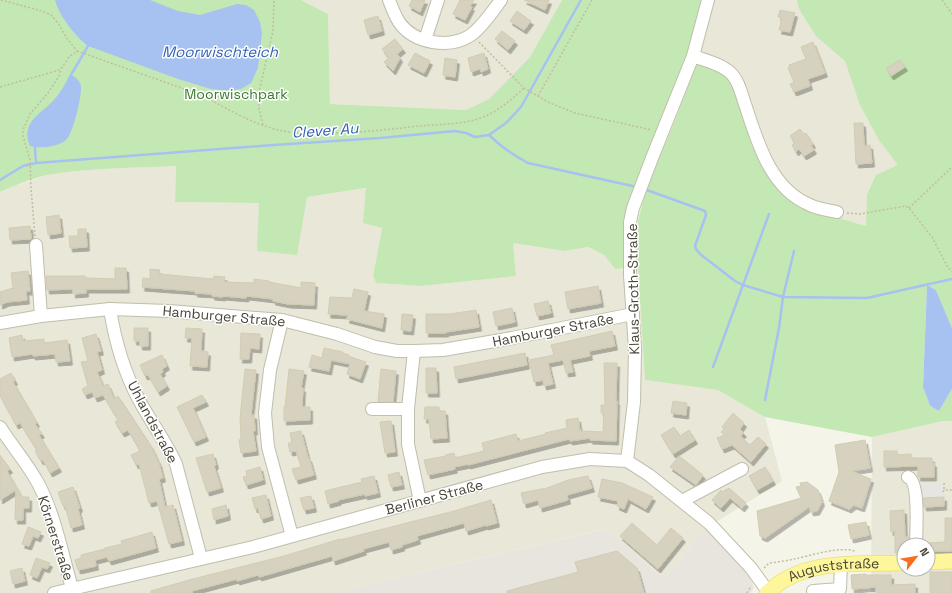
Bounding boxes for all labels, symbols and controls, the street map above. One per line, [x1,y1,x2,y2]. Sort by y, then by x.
water label: Moorwischteich [162,42,279,61]
park label: Moorwischpark [184,85,288,103]
water label: Clever Au [291,118,360,142]
street label: Klaus-Groth-Straße [623,223,643,355]
street label: Hamburger Straße [162,302,286,330]
street label: Hamburger Straße [491,309,615,351]
street label: Uhlandstraße [124,378,182,466]
street label: Berliner Straße [383,475,485,519]
street label: Körnerstraße [34,493,78,583]
north arrow [896,537,936,577]
text: N [917,545,932,559]
street label: Auguststraße [785,554,879,586]

